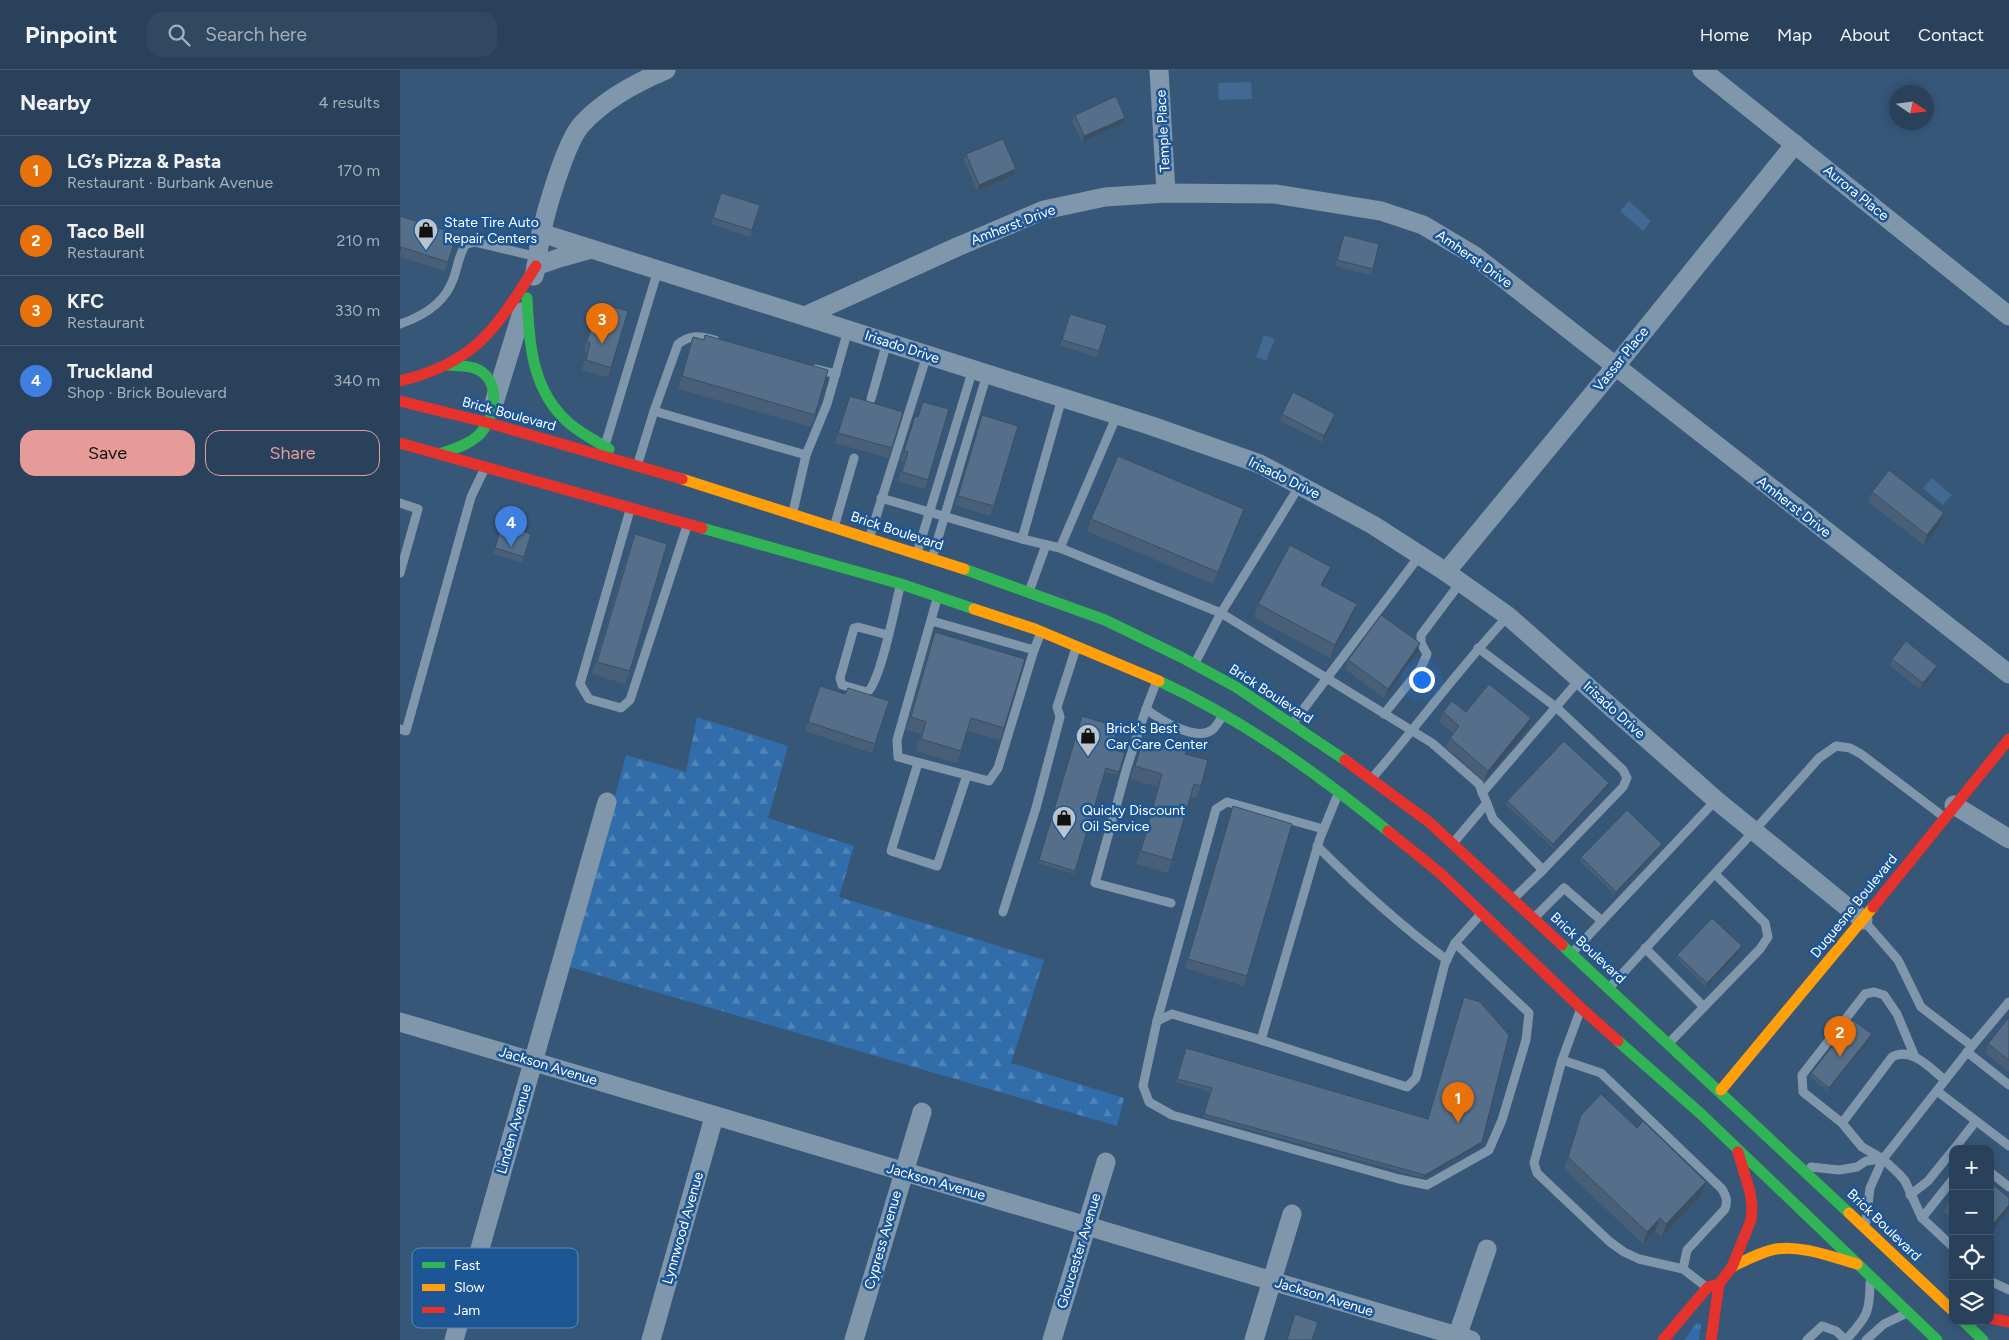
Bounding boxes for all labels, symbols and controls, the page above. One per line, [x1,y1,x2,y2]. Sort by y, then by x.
search box [147,12,497,57]
text: Pinpoint [25,20,117,49]
icon: search [165,21,193,49]
text: Search here [205,23,307,46]
text: Home [1700,24,1749,46]
text: Map [1777,24,1812,46]
text: About [1840,24,1890,46]
text: Contact [1918,24,1984,46]
north arrow [1889,85,1934,130]
street label: Temple Place [1152,89,1174,173]
text: Nearby [20,90,91,115]
text: 4 results [319,93,380,112]
text: LG’s Pizza & Pasta [67,150,221,173]
text: 1 [33,161,39,180]
text: 170 m [337,161,380,180]
street label: Aurora Place [1820,162,1892,225]
text: Restaurant · Burbank Avenue [67,173,273,192]
street label: Amherst Drive [968,201,1058,249]
place label: State Tire Auto Repair Centers [444,214,539,247]
shop icon: State Tire Auto Repair Centers [413,217,439,251]
text: Taco Bell [67,220,144,243]
street label: Amherst Drive [1433,226,1516,292]
text: 2 [31,231,41,250]
text: 210 m [337,231,380,250]
text: Restaurant [67,243,145,262]
text: KFC [67,290,104,313]
text: 3 [32,301,40,320]
text: 330 m [335,301,380,320]
pin: 3 [586,303,618,344]
text: Restaurant [67,313,145,332]
street label: Vassar Place [1590,323,1652,395]
street label: Irisado Drive [862,327,942,367]
text: Truckland [67,360,153,383]
text: 4 [31,371,41,390]
text: 340 m [334,371,380,390]
text: Shop · Brick Boulevard [67,383,227,402]
street label: Brick Boulevard [460,393,558,435]
button: Save [20,430,195,476]
button: Share [205,430,380,476]
street label: Irisado Drive [1245,453,1323,503]
street label: Amherst Drive [1754,473,1835,541]
pin: 4 [495,506,527,547]
street label: Brick Boulevard [848,508,946,554]
street label: Brick Boulevard [1226,661,1316,727]
your location [1409,667,1435,693]
street label: Irisado Drive [1579,678,1649,743]
place label: Brick's Best Car Care Center [1106,720,1208,753]
shop icon: Brick's Best Car Care Center [1075,723,1101,757]
place label: Quicky Discount Oil Service [1082,802,1185,835]
shop icon: Quicky Discount Oil Service [1051,805,1077,839]
street label: Duquesne Boulevard [1807,851,1901,961]
street label: Brick Boulevard [1547,909,1629,987]
pin: 2 [1824,1016,1856,1057]
street label: Jackson Avenue [497,1043,600,1089]
street label: Linden Avenue [493,1082,535,1176]
pin: 1 [1442,1082,1474,1123]
map controls [1949,1145,1994,1325]
button: + [1949,1145,1994,1190]
street label: Jackson Avenue [885,1160,988,1204]
street label: Lynnwood Avenue [659,1169,707,1286]
street label: Brick Boulevard [1843,1185,1925,1265]
street label: Cypress Avenue [861,1188,905,1291]
button: − [1949,1190,1994,1235]
street label: Gloucester Avenue [1053,1191,1105,1311]
button: locate [1949,1235,1994,1280]
legend [412,1248,578,1328]
text: Fast [454,1257,480,1274]
street label: Jackson Avenue [1273,1274,1376,1320]
text: Slow [454,1279,485,1296]
button: layers [1949,1280,1994,1325]
text: Jam [454,1302,480,1319]

